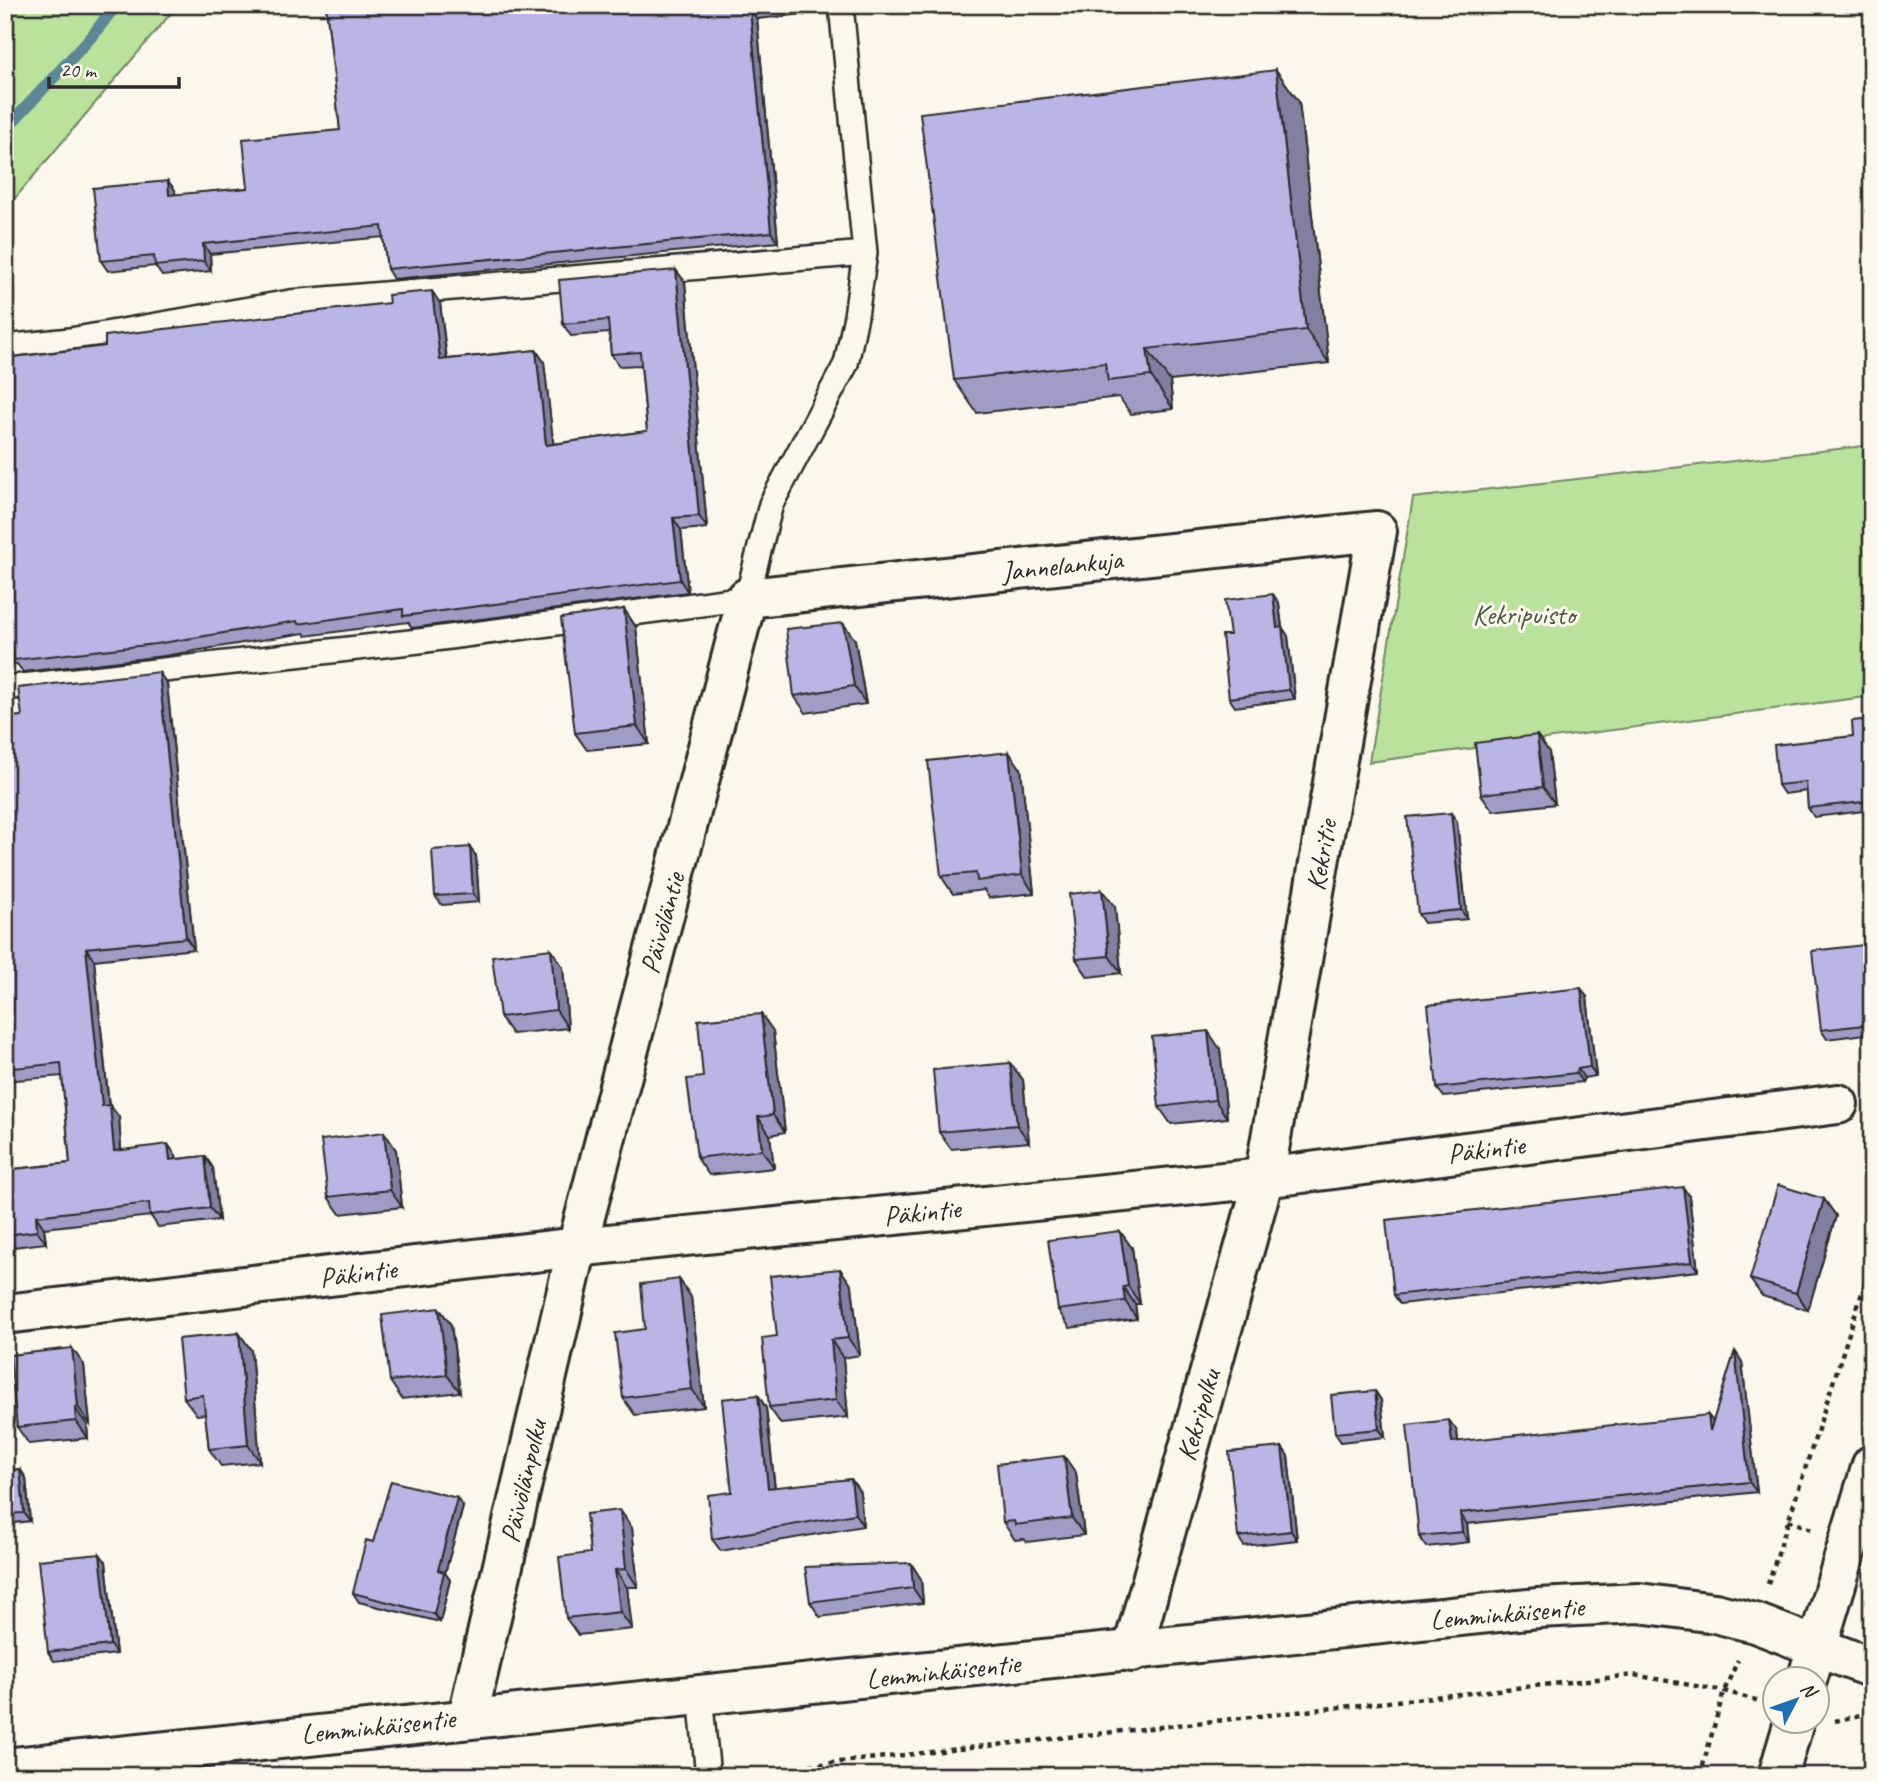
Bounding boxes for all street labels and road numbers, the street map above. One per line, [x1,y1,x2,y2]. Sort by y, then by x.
street label: Jannelankuja [998,541,1126,589]
street label: Kekritie [1298,815,1345,893]
street label: Päivöläntie [632,867,693,977]
street label: Päkintie [1446,1127,1528,1171]
street label: Päkintie [882,1190,964,1233]
street label: Päkintie [318,1251,400,1295]
street label: Kekripolku [1168,1364,1228,1465]
street label: Päivölänpolku [492,1414,555,1546]
street label: Lemminkäisentie [1429,1589,1587,1637]
street label: Lemminkäisentie [864,1645,1023,1696]
street label: Lemminkäisentie [299,1700,458,1751]

